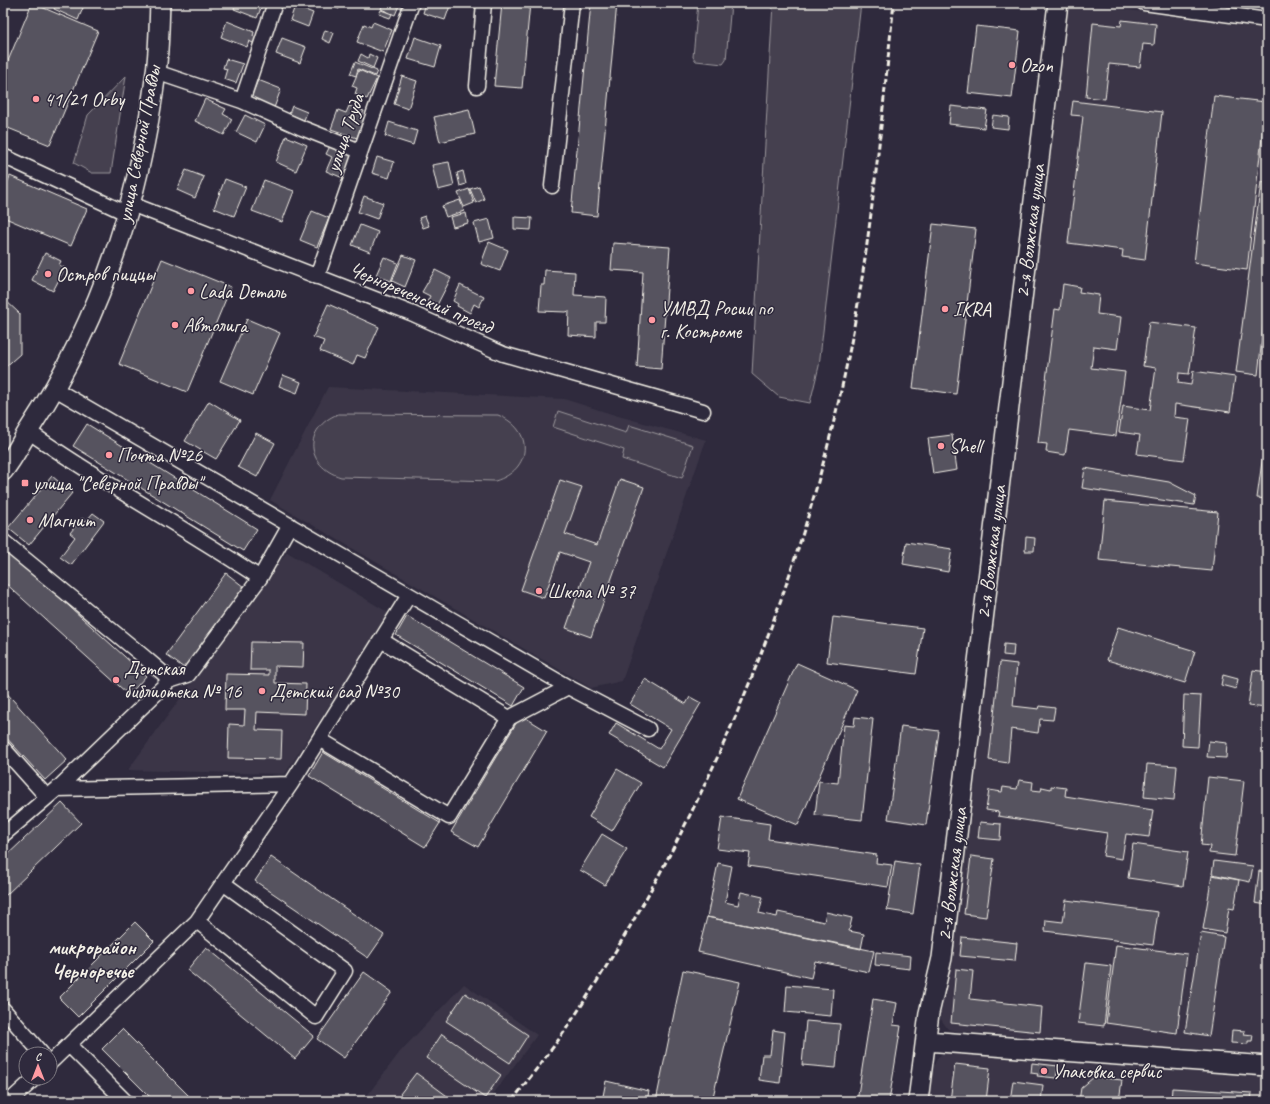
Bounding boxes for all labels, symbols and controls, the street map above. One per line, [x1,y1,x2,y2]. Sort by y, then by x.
place label: Ozon [1020,53,1054,78]
marker: Ozon [1007,60,1017,70]
street label: улица Северной Правды [111,62,167,225]
place label: 41/21 Orby [44,87,126,112]
street label: улица Труда [320,89,371,176]
marker: 41/21 Orby [31,94,41,104]
street label: 2-я Волжская улица [1009,162,1051,299]
street label: Чернореченский проезд [346,257,498,340]
place label: Остров пиццы [56,262,156,287]
marker: Остров пиццы [43,269,53,279]
place label: Lada Dеталь [199,279,287,304]
marker: Lada Dеталь [186,286,196,296]
place label: УМВД Росии по г. Костроме [660,296,774,344]
place label: IKRA [953,297,992,322]
marker: IKRA [940,304,950,314]
place label: Автолига [183,313,249,338]
marker: УМВД Росии по г. Костроме [647,315,657,325]
marker: Автолига [170,320,180,330]
place label: Shell [949,434,985,459]
marker: Shell [936,441,946,451]
place label: Почта №26 [117,443,203,468]
marker: Почта №26 [104,450,114,460]
place label: улица "Северной Правды" [32,471,206,496]
marker: улица "Северной Правды" [20,478,30,488]
street label: 2-я Волжская улица [970,483,1012,620]
place label: Магнит [38,508,96,533]
marker: Магнит [25,515,35,525]
place label: Школа № 37 [547,579,636,604]
marker: Школа № 37 [534,586,544,596]
place label: Детская библиотека № 16 [124,656,242,704]
marker: Детская библиотека № 16 [111,675,121,685]
place label: Детский сад №30 [270,679,401,704]
marker: Детский сад №30 [257,686,267,696]
street label: 2-я Волжская улица [931,805,973,942]
district label: микрорайон Черноречье [48,934,137,984]
north arrow [18,1046,58,1086]
text: С [35,1049,42,1063]
place label: Упаковка сервис [1052,1059,1162,1084]
marker: Упаковка сервис [1039,1066,1049,1076]

